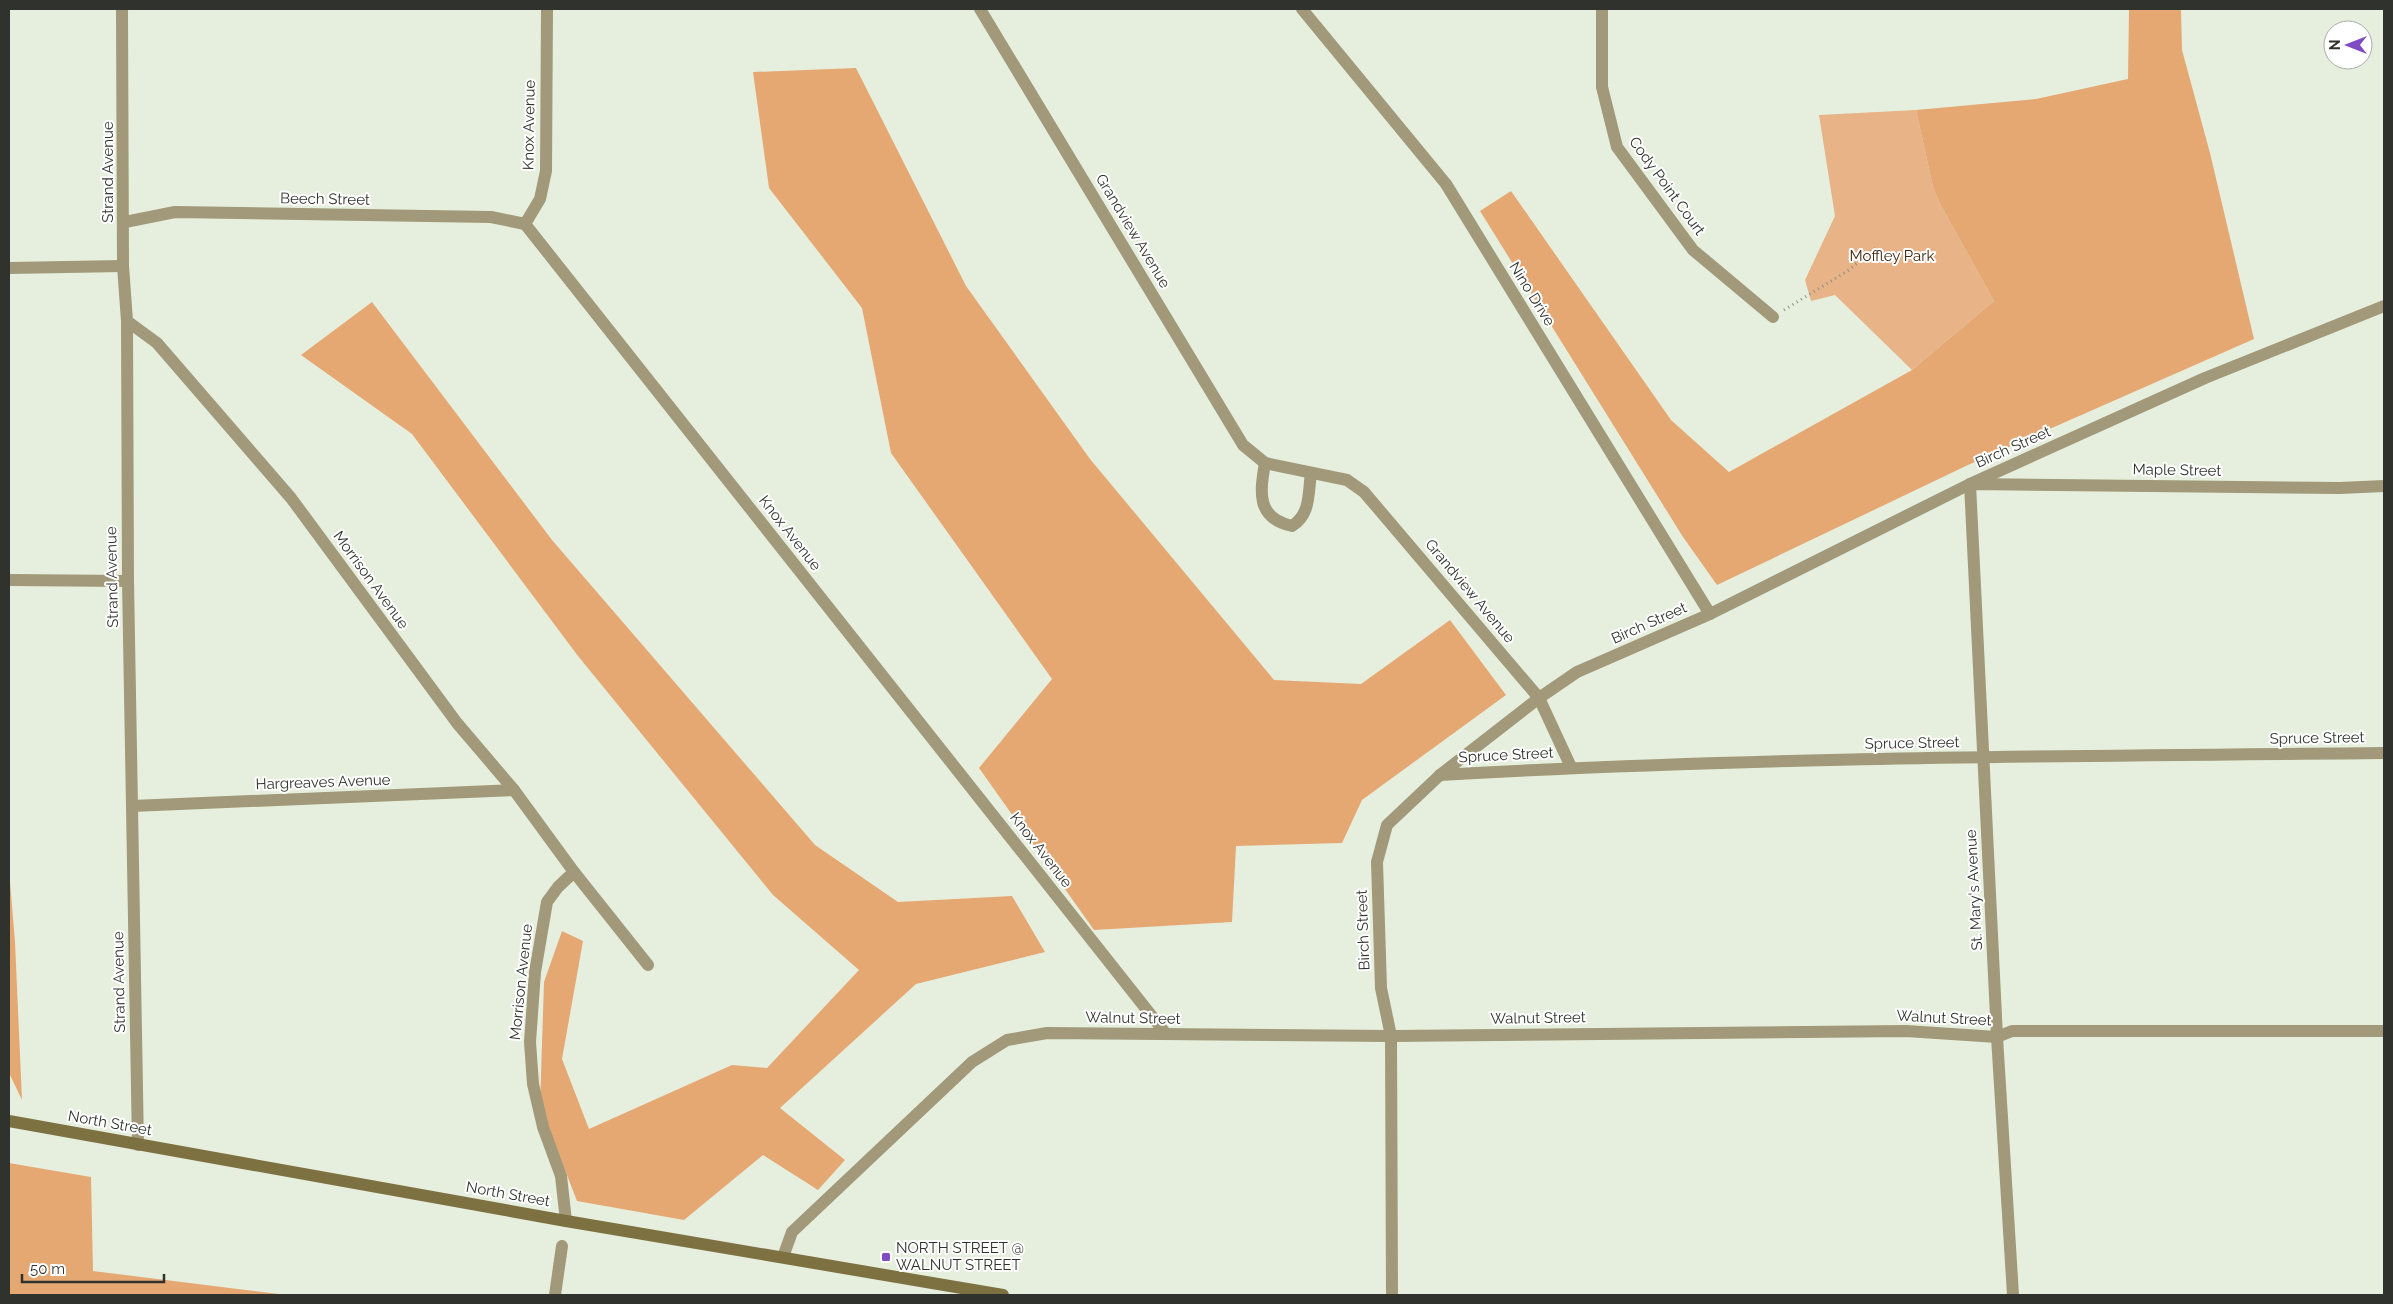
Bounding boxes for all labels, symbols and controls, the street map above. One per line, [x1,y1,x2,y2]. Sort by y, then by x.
north arrow [2323,20,2373,70]
text: N [2327,40,2343,50]
street label: Knox Avenue [519,79,539,170]
street label: Strand Avenue [99,121,117,223]
street label: Cody Point Court [1625,133,1709,239]
street label: Grandview Avenue [1092,171,1174,291]
street label: Beech Street [280,189,370,209]
park label: Moffley Park [1850,247,1934,265]
street label: Nino Drive [1505,259,1559,330]
street label: Birch Street [1972,422,2054,472]
street label: Maple Street [2132,460,2222,480]
street label: Knox Avenue [755,492,825,574]
street label: Strand Avenue [102,526,122,628]
street label: Morrison Avenue [329,528,413,633]
street label: Grandview Avenue [1421,535,1519,647]
street label: Birch Street [1608,598,1690,648]
street label: Spruce Street [2269,728,2365,748]
street label: Spruce Street [1864,733,1960,753]
street label: Spruce Street [1458,744,1554,766]
street label: Hargreaves Avenue [255,771,391,793]
street label: Knox Avenue [1006,809,1076,891]
street label: St. Mary's Avenue [1962,829,1986,951]
street label: Birch Street [1353,889,1373,971]
street label: Morrison Avenue [506,923,536,1041]
street label: Strand Avenue [109,931,129,1033]
street label: Walnut Street [1896,1007,1992,1029]
street label: Walnut Street [1085,1008,1181,1028]
street label: Walnut Street [1490,1008,1586,1028]
street label: North Street [67,1107,153,1139]
street label: North Street [465,1178,551,1210]
place label: NORTH STREET @ WALNUT STREET [896,1239,1024,1274]
marker: NORTH STREET @ WALNUT STREET [880,1251,892,1263]
scale bar [22,1252,165,1284]
text: 50 m [30,1260,65,1278]

